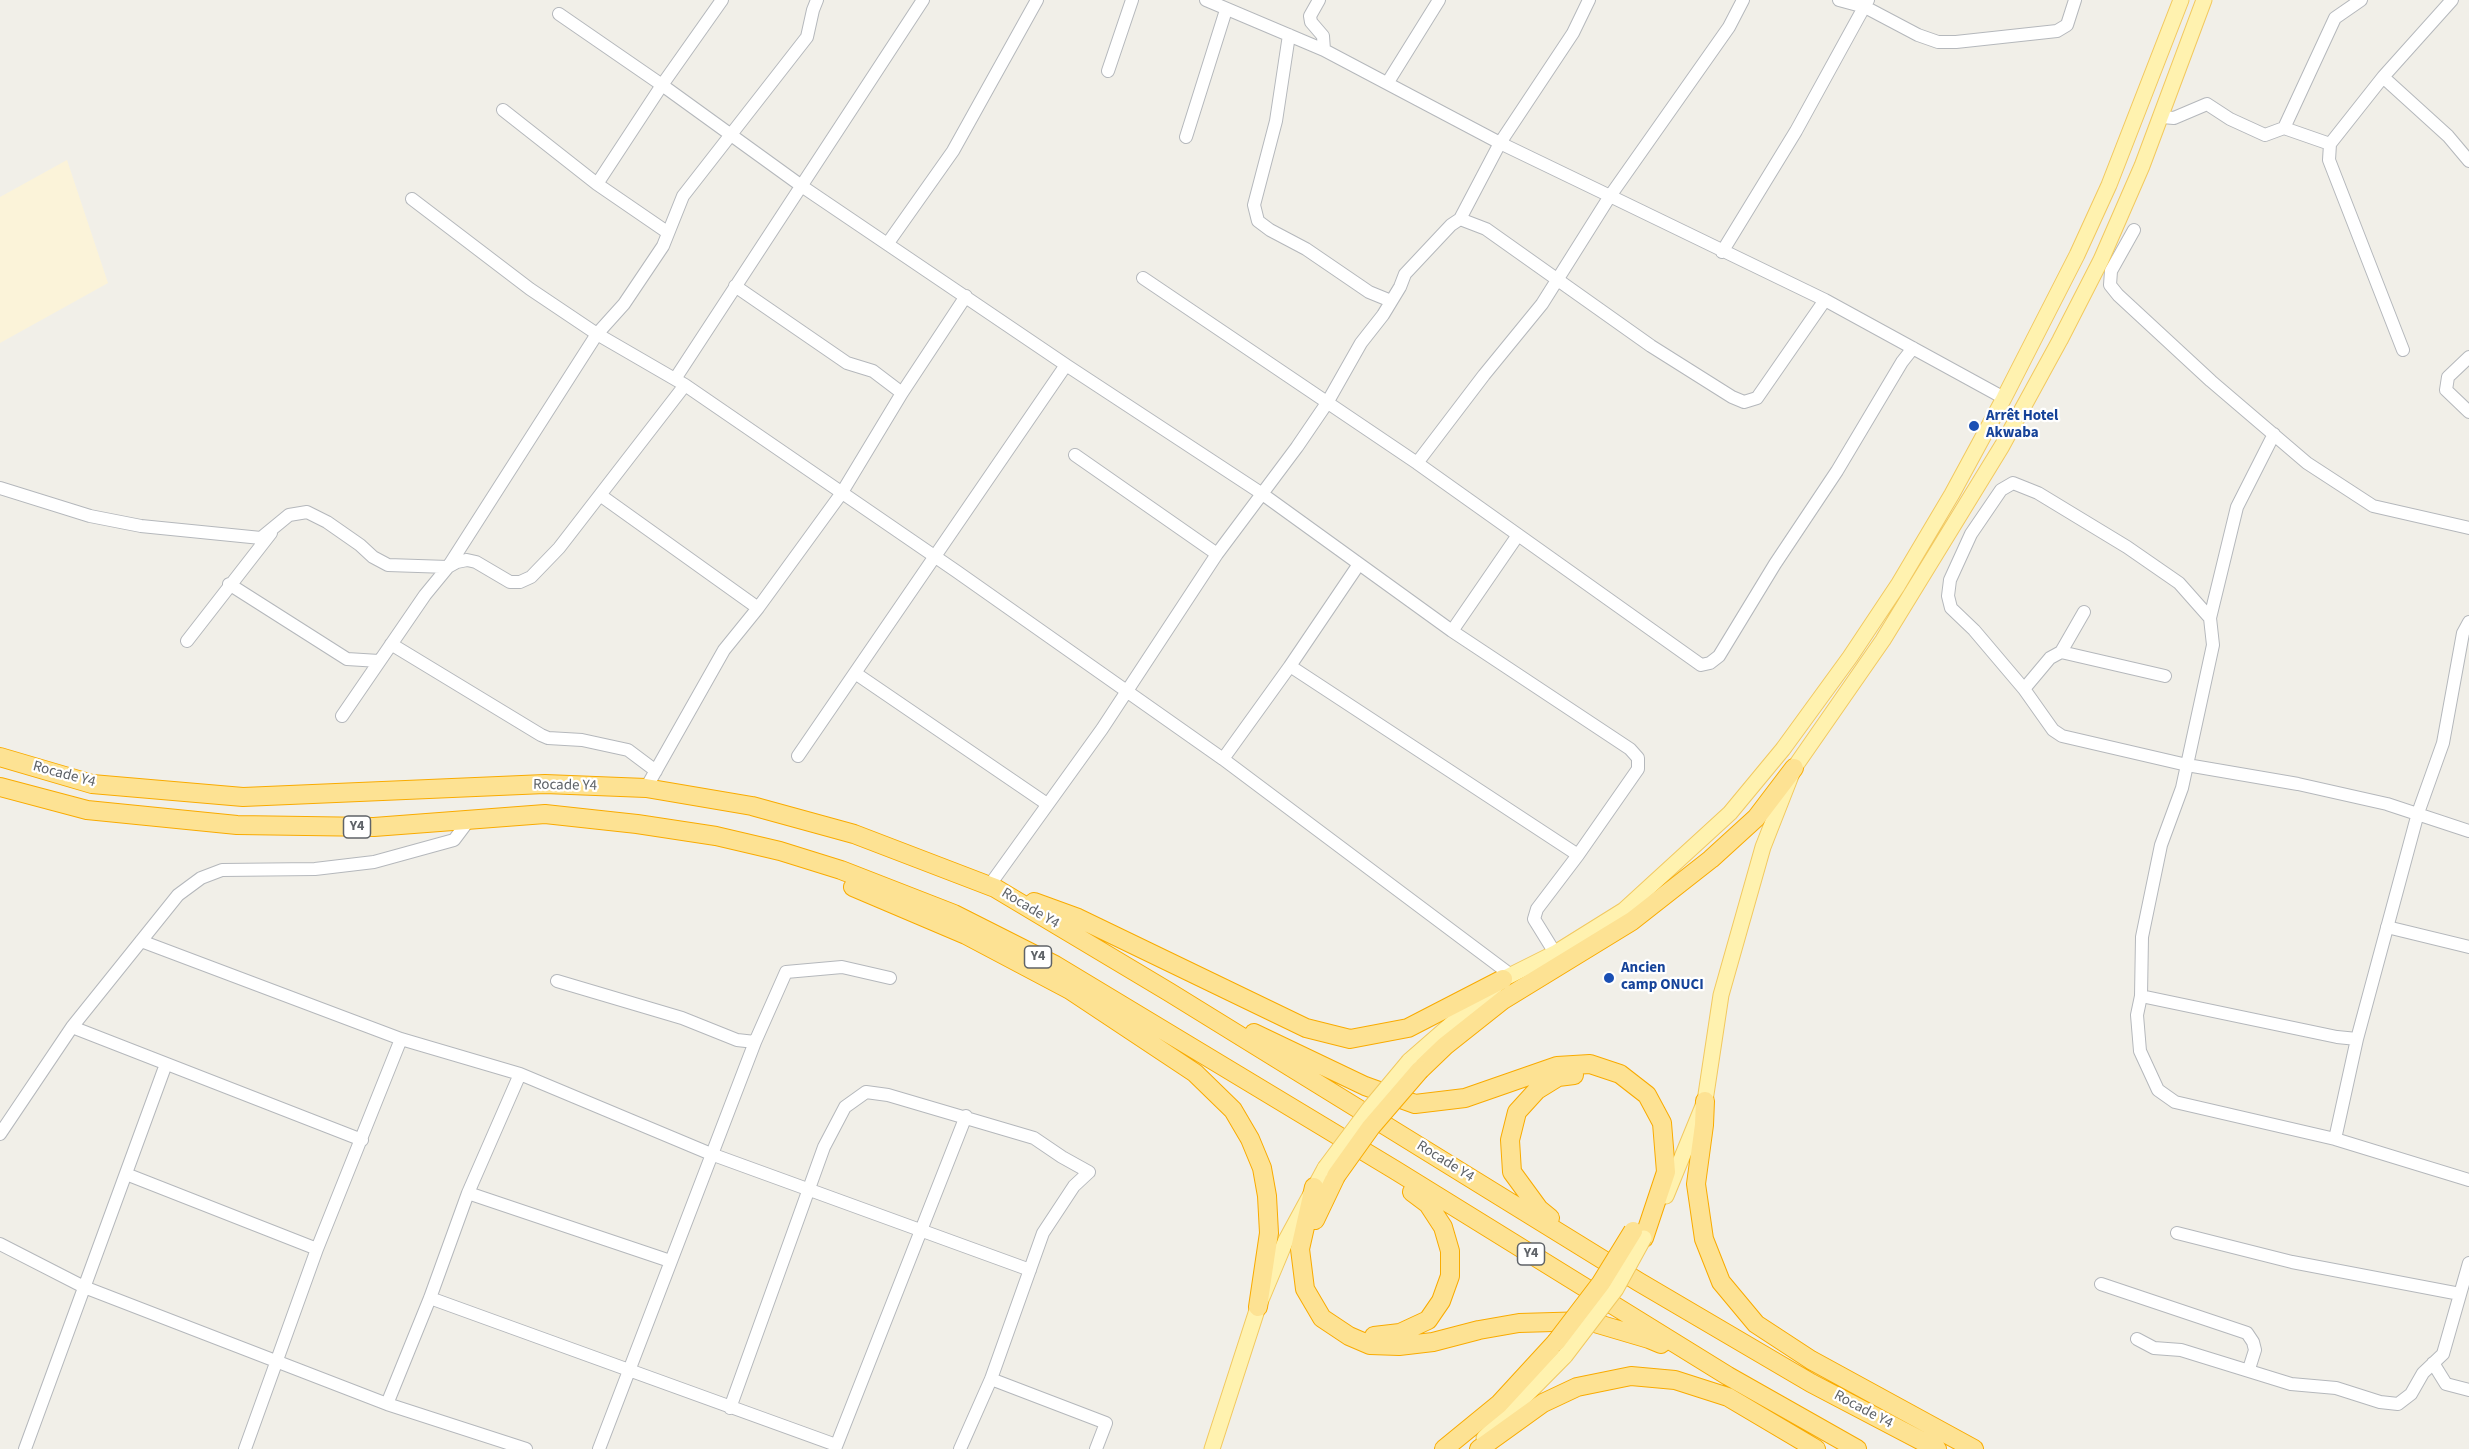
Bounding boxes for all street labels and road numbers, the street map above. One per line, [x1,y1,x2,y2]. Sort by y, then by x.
street label: Rocade Y4 [31,758,97,792]
street label: Rocade Y4 [533,776,597,796]
road number: Y4 [344,816,370,838]
street label: Rocade Y4 [998,885,1062,933]
road number: Y4 [1024,946,1052,968]
street label: Rocade Y4 [1413,1137,1477,1187]
road number: Y4 [1518,1243,1544,1265]
street label: Rocade Y4 [1830,1387,1896,1433]

